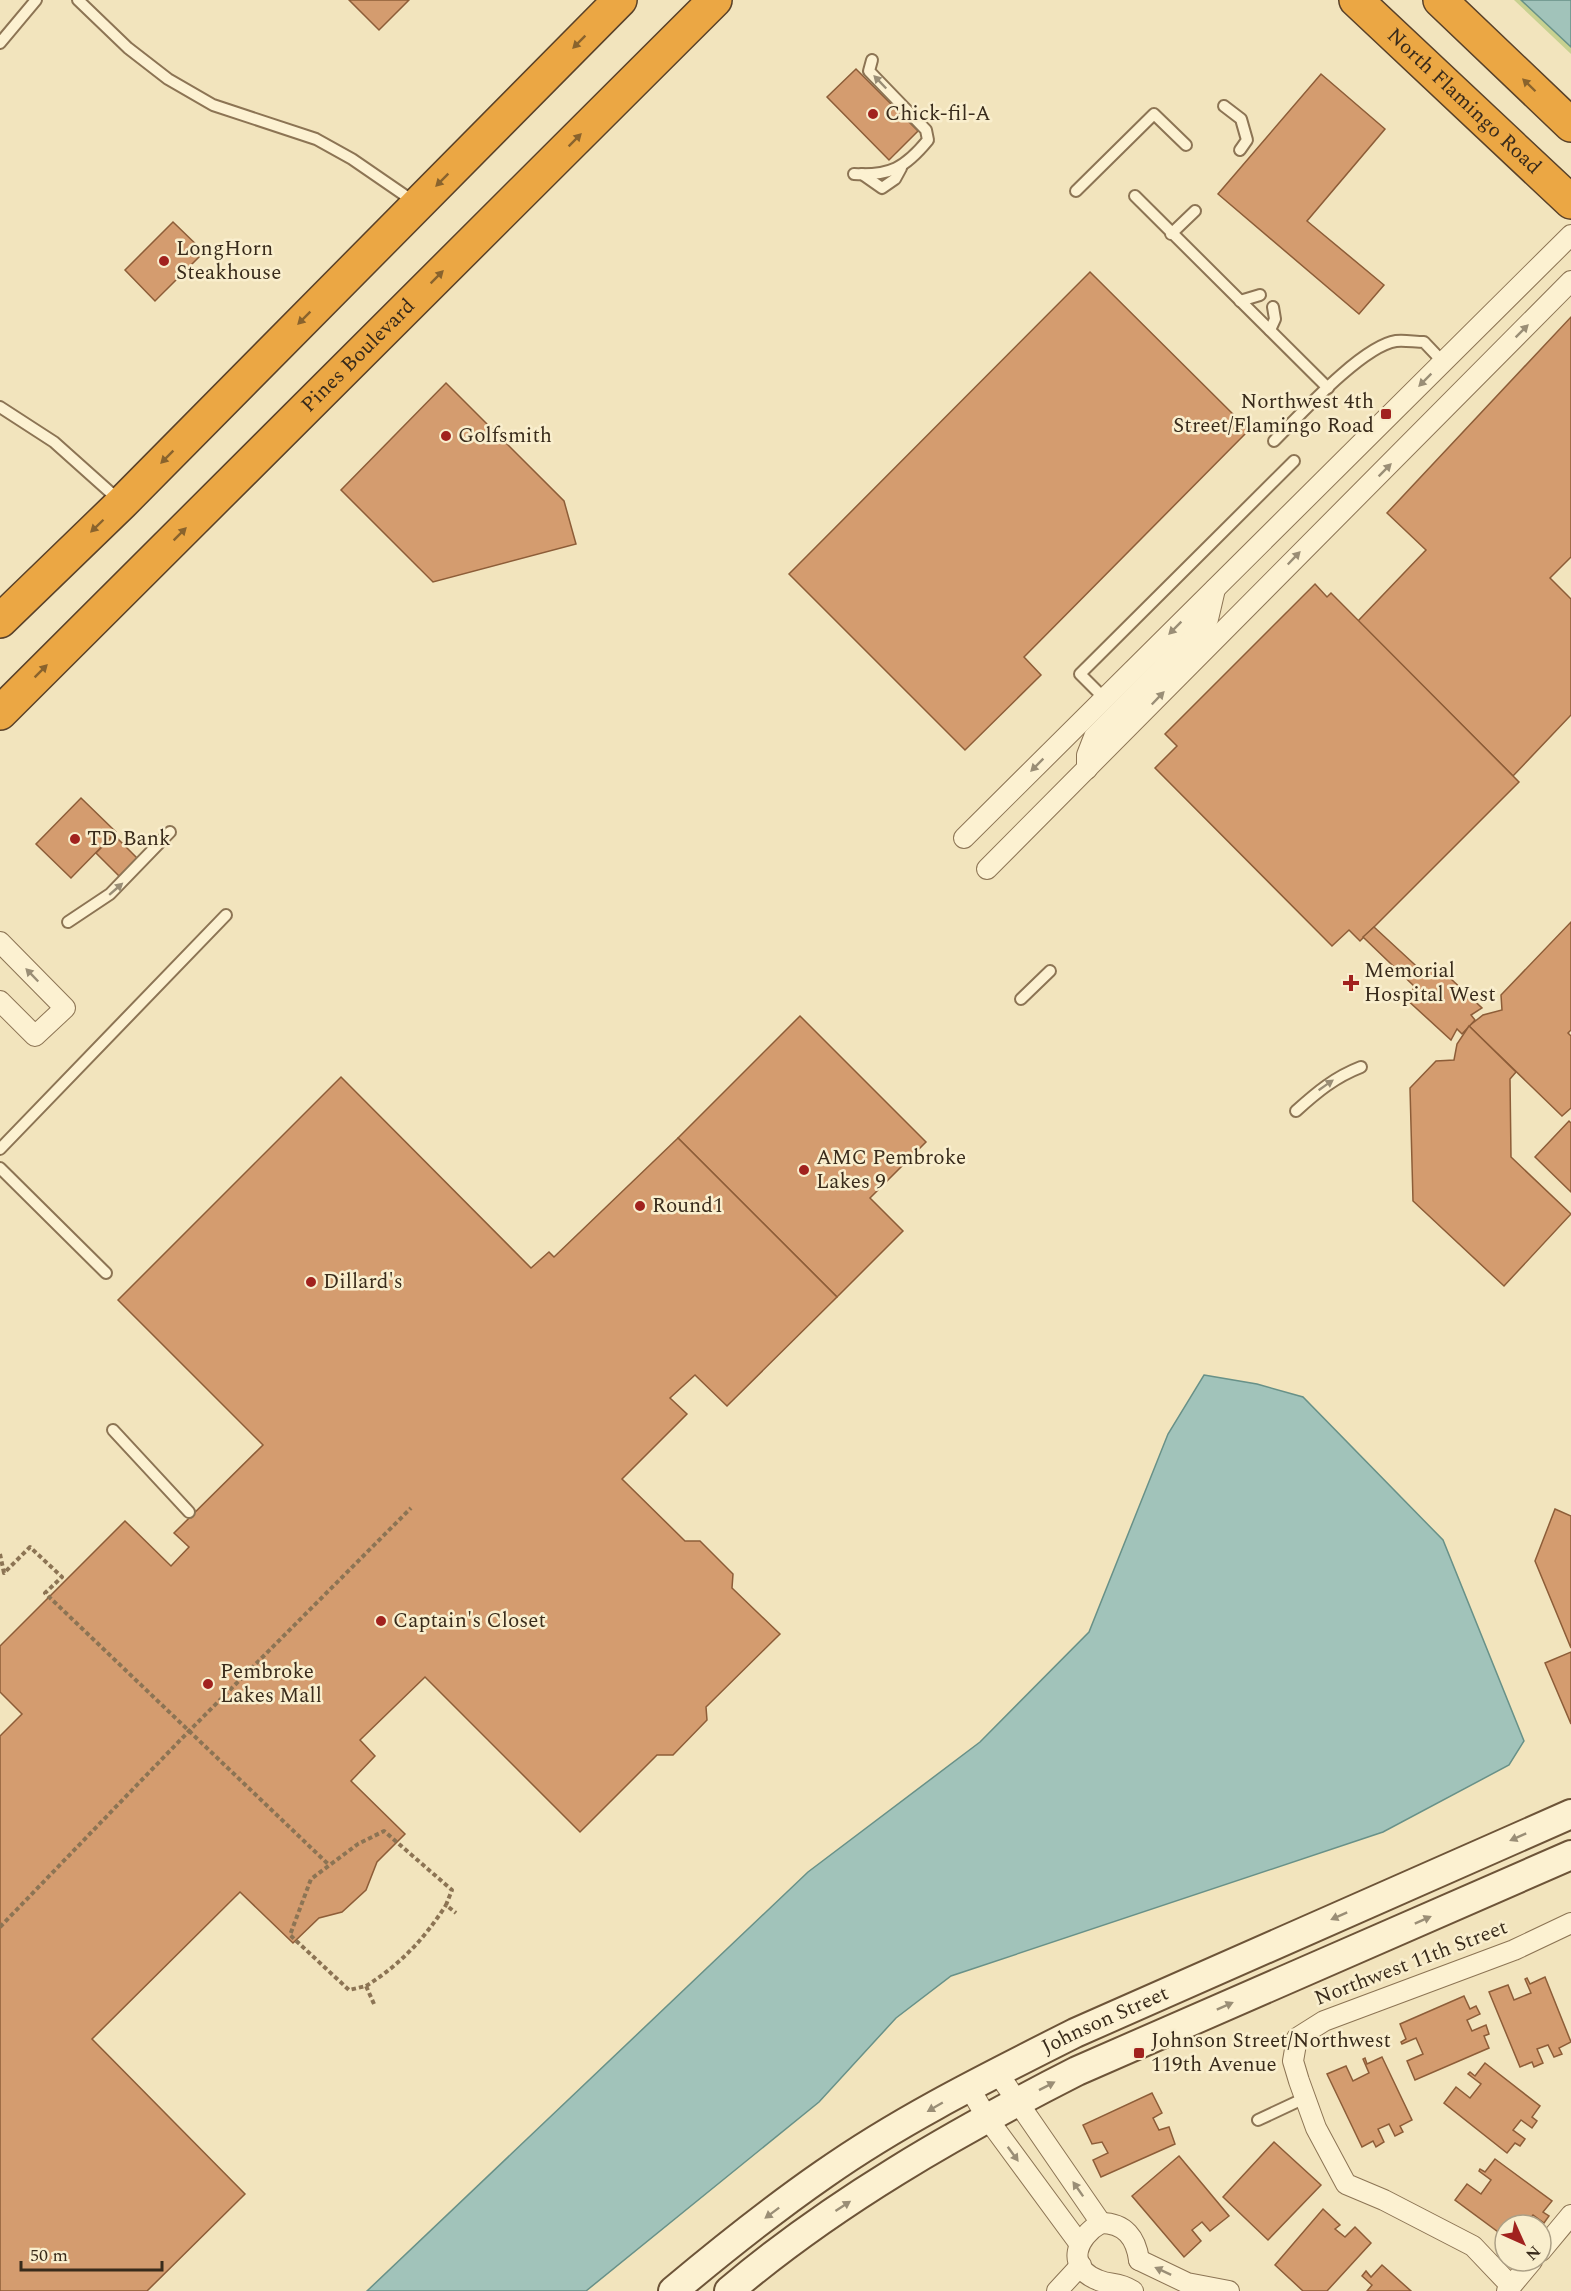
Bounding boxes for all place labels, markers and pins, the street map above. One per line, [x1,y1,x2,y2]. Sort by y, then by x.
place label: Chick-fil-A [885,98,991,130]
marker: Chick-fil-A [866,107,880,121]
place label: LongHorn Steakhouse [176,233,281,289]
marker: LongHorn Steakhouse [157,254,171,268]
place label: Northwest 4th Street/Flamingo Road [1173,386,1374,442]
marker: Northwest 4th Street/Flamingo Road [1379,407,1393,421]
place label: Golfsmith [458,420,552,452]
marker: Golfsmith [439,429,453,443]
place label: TD Bank [87,823,171,855]
marker: TD Bank [68,832,82,846]
place label: Memorial Hospital West [1364,955,1496,1011]
marker: Memorial Hospital West [1342,974,1360,992]
place label: AMC Pembroke Lakes 9 [816,1142,966,1198]
marker: AMC Pembroke Lakes 9 [797,1163,811,1177]
place label: Round1 [652,1190,723,1222]
marker: Round1 [633,1199,647,1213]
place label: Dillard's [323,1266,403,1298]
marker: Dillard's [304,1275,318,1289]
place label: Captain's Closet [393,1605,546,1637]
marker: Captain's Closet [374,1614,388,1628]
place label: Pembroke Lakes Mall [220,1656,322,1712]
marker: Pembroke Lakes Mall [201,1677,215,1691]
place label: Johnson Street/Northwest 119th Avenue [1151,2025,1391,2081]
marker: Johnson Street/Northwest 119th Avenue [1132,2046,1146,2060]

